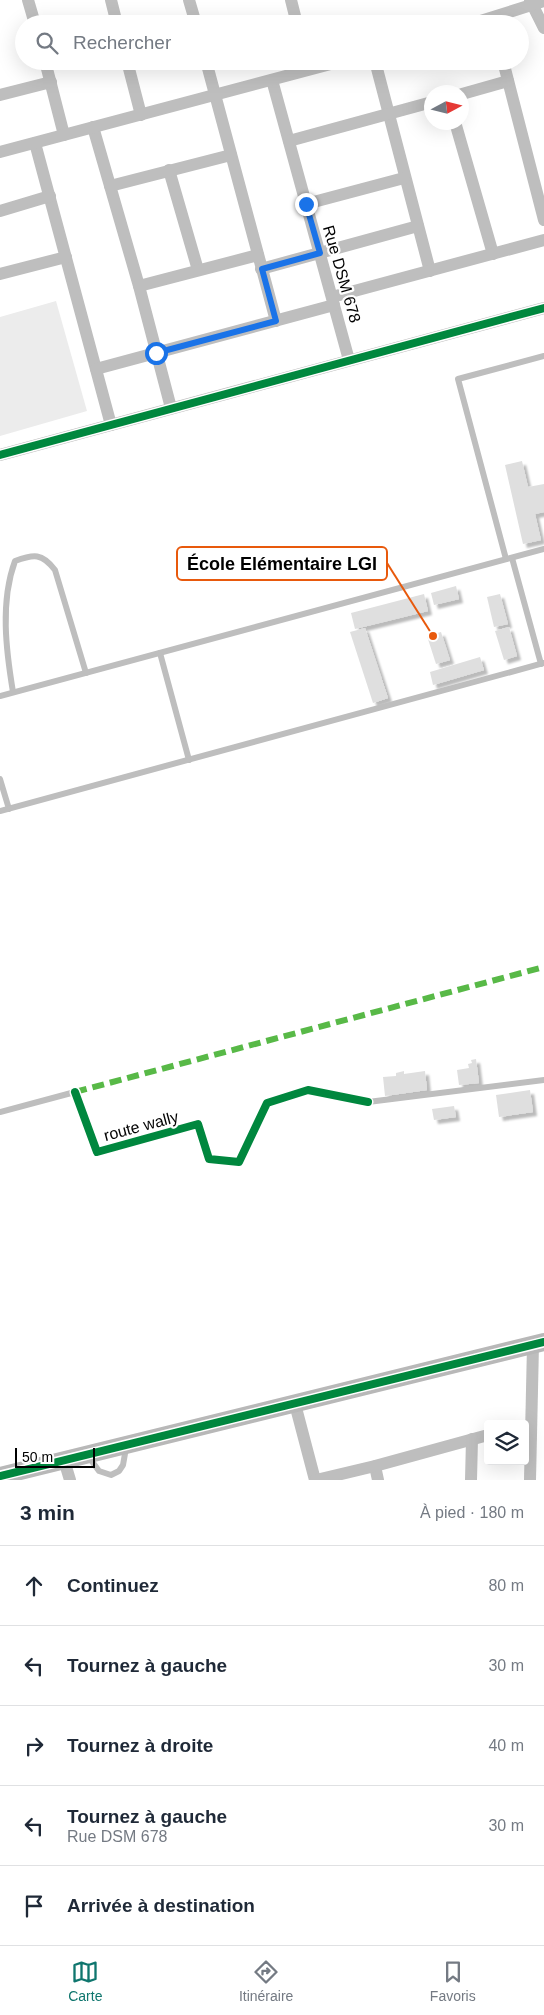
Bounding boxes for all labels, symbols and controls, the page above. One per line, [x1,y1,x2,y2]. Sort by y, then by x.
search box [15,15,529,70]
icon: search [33,29,61,57]
text: Rechercher [73,32,171,53]
north arrow [424,85,469,130]
route end [295,193,318,216]
street label: Rue DSM 678 [320,223,364,325]
route start [145,342,168,365]
callout: École Elémentaire LGI [177,547,387,580]
text: École Elémentaire LGI [187,553,377,574]
street label: route wally [102,1108,180,1144]
map controls [484,1420,529,1465]
button: layers [484,1420,529,1465]
scale bar [15,1445,95,1468]
text: 50 m [22,1449,53,1465]
text: 3 min [20,1501,75,1524]
text: À pied · 180 m [420,1504,524,1521]
icon: ahead [20,1572,48,1600]
text: Continuez [67,1575,159,1596]
text: 80 m [488,1577,524,1594]
icon: left [20,1652,48,1680]
text: Tournez à gauche [67,1655,227,1676]
text: 30 m [488,1657,524,1674]
icon: right [20,1732,48,1760]
text: Tournez à droite [67,1735,213,1756]
text: 40 m [488,1737,524,1754]
text: Tournez à gauche [67,1806,227,1827]
icon: left [20,1812,48,1840]
text: 30 m [488,1817,524,1834]
text: Rue DSM 678 [67,1828,168,1845]
icon: arrive [20,1892,48,1920]
text: Arrivée à destination [67,1895,255,1916]
tab: Carte [68,1958,102,2004]
tab: Itinéraire [239,1958,293,2004]
tab: Favoris [430,1958,476,2004]

